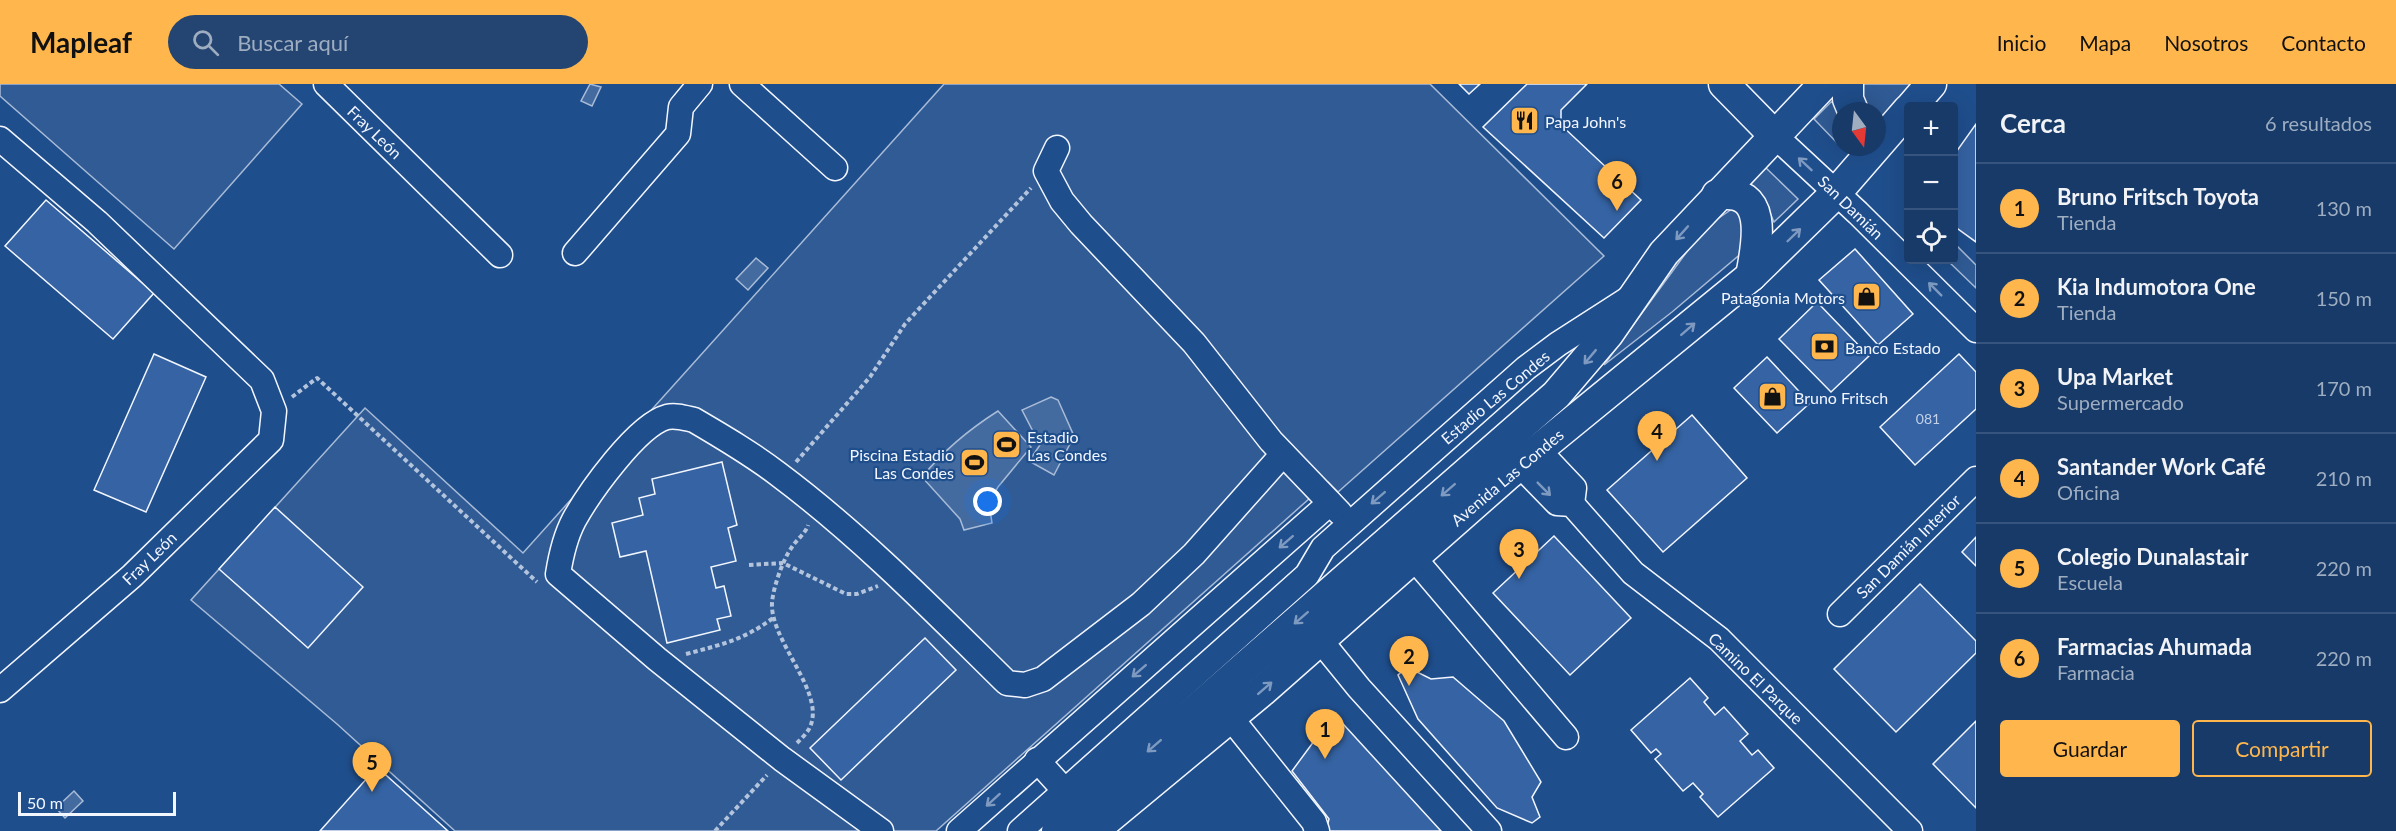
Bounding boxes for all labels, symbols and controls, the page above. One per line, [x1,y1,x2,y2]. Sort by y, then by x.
search box [168,15,588,69]
text: Mapleaf [30,25,132,59]
icon: search [189,26,222,59]
text: Buscar aquí [237,29,348,56]
text: Inicio [1997,30,2046,55]
text: Mapa [2079,30,2131,55]
text: Nosotros [2164,30,2248,55]
text: Contacto [2281,30,2366,55]
street label: Fray León [344,102,406,162]
north arrow [1832,102,1886,156]
map controls [1904,102,1958,264]
button: + [1904,102,1958,156]
restaurant icon: Papa John's [1508,105,1540,137]
text: Cerca [2000,107,2066,139]
text: 6 resultados [2265,111,2372,135]
place label: Papa John's [1545,112,1626,131]
one-way arrow [1798,156,1813,171]
button: − [1904,156,1958,210]
pin: 6 [1598,162,1636,211]
street label: San Damián [1814,171,1888,243]
text: Bruno Fritsch Toyota [2057,183,2259,210]
text: 1 [2014,196,2025,220]
text: 130 m [2316,196,2372,220]
button: locate [1904,210,1958,264]
text: Tienda [2057,210,2116,234]
one-way arrow [1675,225,1689,240]
one-way arrow [1786,228,1801,242]
text: Kia Indumotora One [2057,273,2256,300]
shop icon: Patagonia Motors [1850,281,1882,313]
one-way arrow [1927,282,1942,296]
text: 2 [2014,286,2025,310]
text: 150 m [2316,286,2372,310]
place label: Patagonia Motors [1721,288,1845,307]
text: Tienda [2057,300,2116,324]
one-way arrow [1680,322,1695,336]
bank icon: Banco Estado [1808,331,1840,363]
place label: Banco Estado [1845,338,1941,357]
street label: Estadio Las Condes [1437,346,1553,448]
one-way arrow [1583,349,1597,364]
text: Upa Market [2057,363,2173,390]
text: 3 [2014,376,2025,400]
text: 170 m [2316,376,2372,400]
shop icon: Bruno Fritsch [1757,381,1789,413]
place label: Bruno Fritsch [1794,388,1888,407]
text: Supermercado [2057,390,2184,414]
house number: 081 [1916,410,1940,427]
pin: 4 [1638,412,1676,461]
street label: Avenida Las Condes [1447,425,1567,529]
place label: Estadio Las Condes [1027,427,1107,464]
sports icon: Estadio Las Condes [990,429,1022,461]
place label: Piscina Estadio Las Condes [850,445,954,482]
sports icon: Piscina Estadio Las Condes [959,447,991,479]
text: Santander Work Café [2057,453,2266,480]
text: 4 [2014,466,2025,490]
text: 210 m [2316,466,2372,490]
text: Oficina [2057,480,2120,504]
one-way arrow [1536,482,1551,497]
one-way arrow [1441,483,1456,497]
your location [973,487,1002,516]
street label: San Damián Interior [1852,490,1964,602]
one-way arrow [1371,491,1386,505]
street label: Fray León [118,528,180,588]
pin: 3 [1500,530,1538,579]
one-way arrow [1279,535,1294,549]
text: Colegio Dunalastair [2057,543,2248,570]
text: 5 [2014,556,2025,580]
text: 220 m [2316,556,2372,580]
text: Escuela [2057,570,2123,594]
one-way arrow [1294,611,1309,625]
street label: Camino El Parque [1705,628,1807,728]
text: Farmacias Ahumada [2057,633,2252,660]
pin: 2 [1390,636,1428,686]
text: 6 [2014,646,2025,670]
text: 220 m [2316,646,2372,670]
text: Farmacia [2057,660,2135,684]
one-way arrow [1131,664,1147,677]
one-way arrow [1257,681,1273,694]
pin: 1 [1306,710,1344,759]
button: Guardar [2000,720,2180,777]
button: Compartir [2192,720,2372,777]
one-way arrow [1147,739,1162,753]
pin: 5 [352,742,392,792]
scale bar [18,789,176,816]
text: 50 m [27,793,63,812]
one-way arrow [986,793,1001,807]

